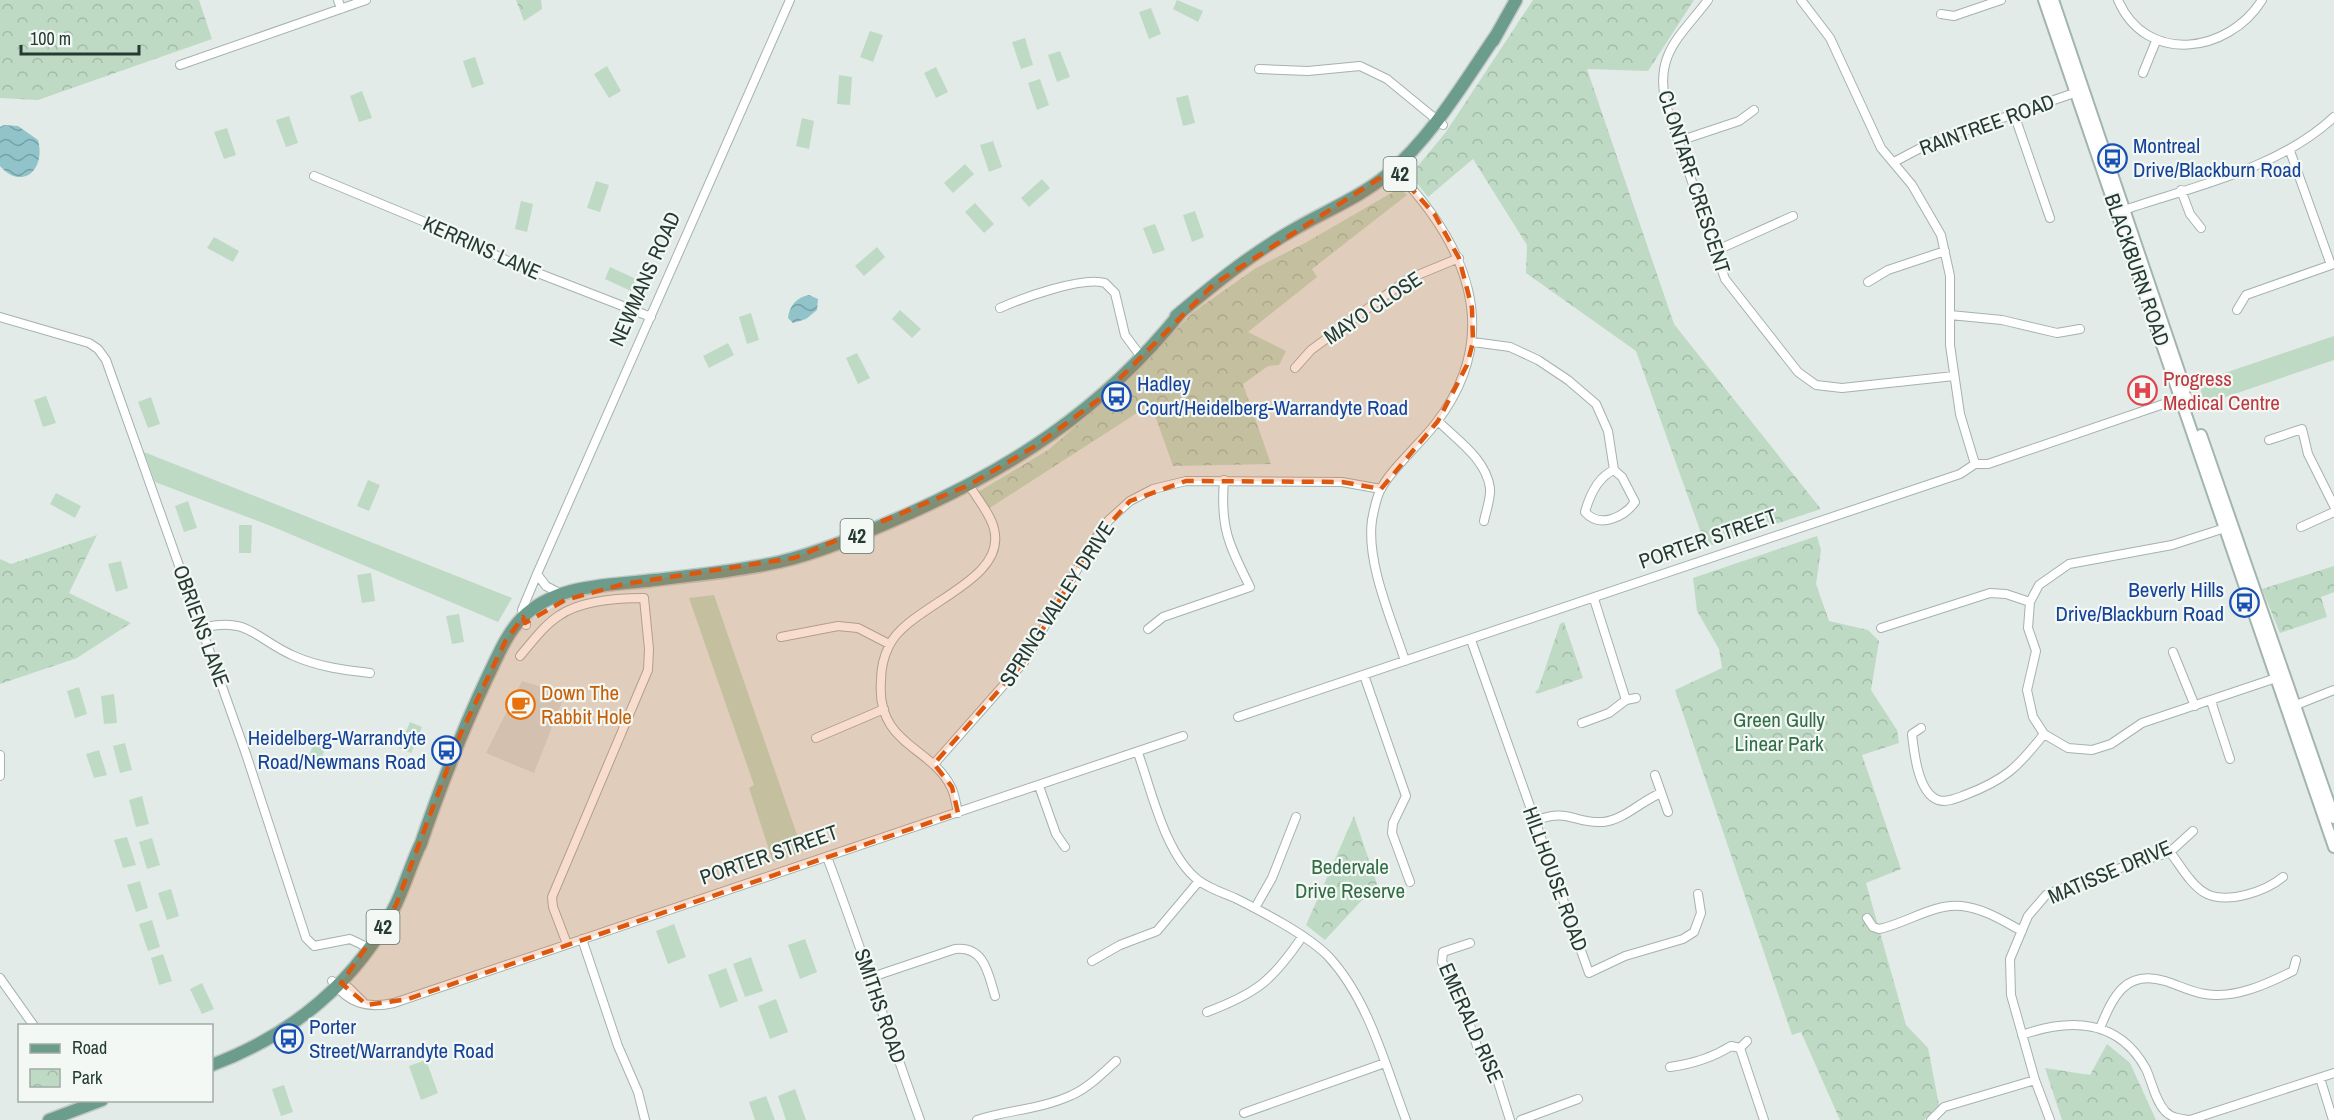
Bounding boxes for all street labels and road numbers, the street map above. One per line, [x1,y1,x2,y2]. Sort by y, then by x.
street label: CLONTARF CRESCENT [1651,87,1738,278]
street label: RAINTREE ROAD [1915,87,2058,162]
road number: 42 [1384,157,1416,191]
street label: BLACKBURN ROAD [2098,190,2177,350]
street label: NEWMANS ROAD [602,207,687,351]
street label: KERRINS LANE [419,209,546,286]
street label: MAYO CLOSE [1318,264,1428,351]
street label: PORTER STREET [1635,501,1781,576]
street label: SPRING VALLEY DRIVE [992,515,1121,692]
road number: 42 [840,519,874,553]
street label: OBRIENS LANE [166,561,237,691]
street label: HILLHOUSE ROAD [1516,802,1595,955]
street label: PORTER STREET [696,817,842,892]
street label: MATISSE DRIVE [2043,832,2176,911]
road number: 42 [366,910,400,944]
street label: SMITHS ROAD [847,945,914,1067]
street label: EMERALD RISE [1432,958,1511,1087]

